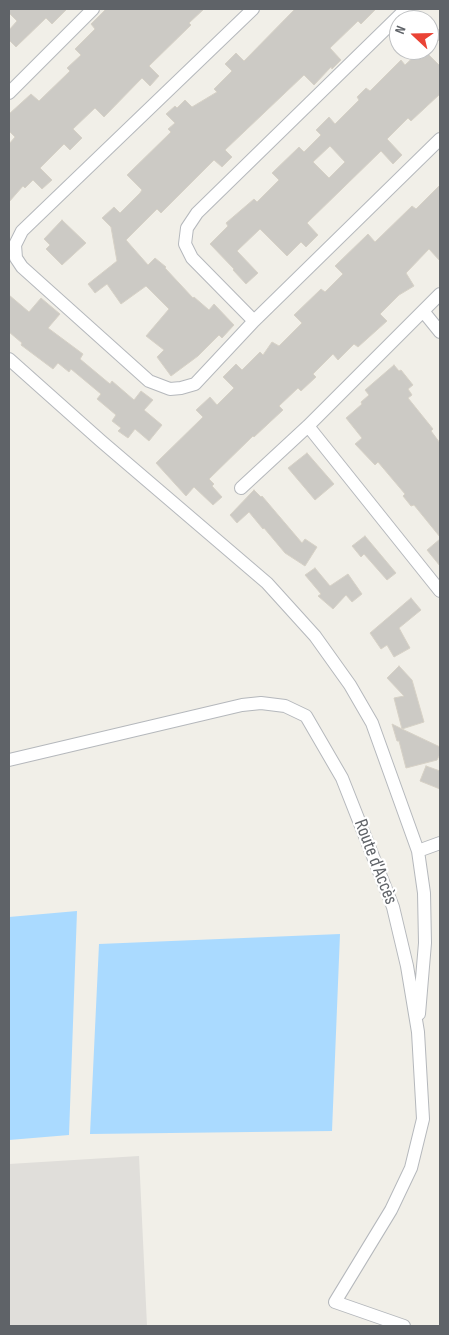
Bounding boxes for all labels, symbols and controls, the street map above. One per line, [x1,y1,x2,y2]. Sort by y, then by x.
north arrow [389,10,439,60]
text: N [391,23,410,36]
street label: Route d'Accès [348,816,402,908]

